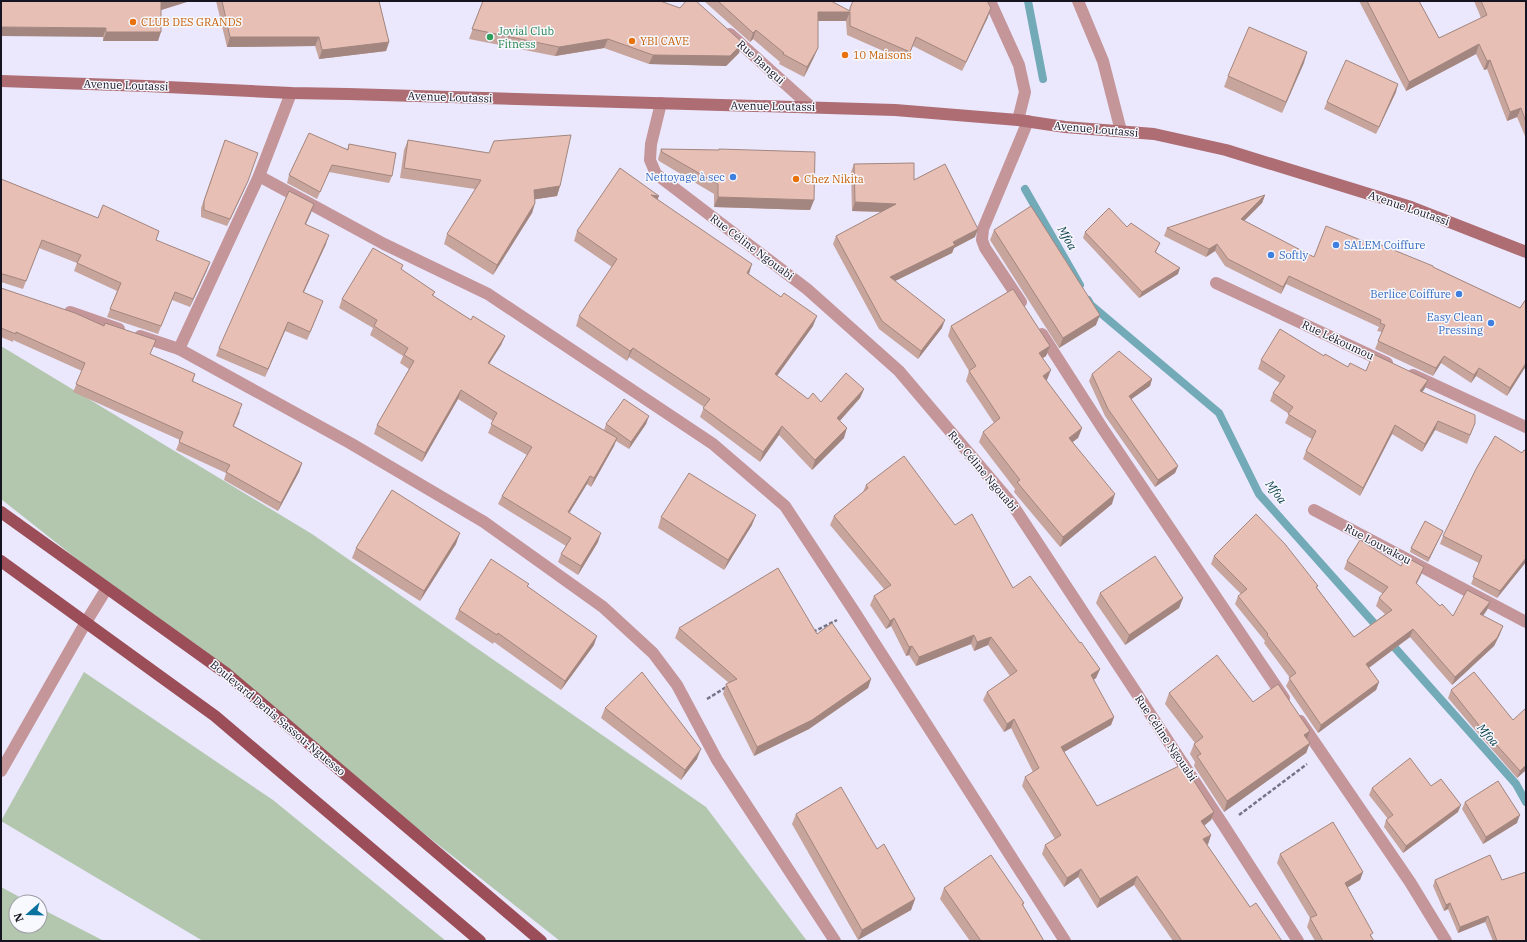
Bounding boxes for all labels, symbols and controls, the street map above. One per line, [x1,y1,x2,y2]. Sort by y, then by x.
place label: CLUB DES GRANDS [141,15,242,29]
marker: CLUB DES GRANDS [128,17,138,27]
place label: Jovial Club Fitness [498,24,554,51]
marker: Jovial Club Fitness [485,32,495,42]
place label: YBI CAVE [640,34,689,48]
marker: YBI CAVE [627,36,637,46]
street label: Rue Bangui [734,37,788,87]
place label: 10 Maisons [853,48,912,62]
marker: 10 Maisons [840,50,850,60]
street label: Avenue Loutassi [83,77,169,93]
street label: Avenue Loutassi [407,89,493,105]
street label: Avenue Loutassi [730,98,816,114]
street label: Avenue Loutassi [1053,118,1139,140]
place label: Nettoyage à sec [645,170,725,184]
marker: Nettoyage à sec [728,172,738,182]
place label: Chez Nikita [804,172,864,186]
marker: Chez Nikita [791,174,801,184]
street label: Avenue Loutassi [1367,188,1452,229]
street label: Rue Céline Ngouabi [707,211,797,283]
water label: Mfoa [1054,222,1081,253]
place label: SALEM Coiffure [1344,238,1426,252]
marker: SALEM Coiffure [1331,240,1341,250]
place label: Softly [1279,248,1309,262]
marker: Softly [1266,250,1276,260]
place label: Berlice Coiffure [1370,287,1451,301]
marker: Berlice Coiffure [1454,289,1464,299]
place label: Easy Clean Pressing [1427,310,1483,337]
street label: Rue Lékoumou [1300,317,1376,363]
marker: Easy Clean Pressing [1486,318,1496,328]
street label: Rue Céline Ngouabi [945,428,1021,515]
water label: Mfoa [1262,476,1290,507]
street label: Rue Louvakou [1342,521,1414,567]
street label: Boulevard Denis Sassou-Nguesso [208,657,348,779]
street label: Rue Céline Ngouabi [1132,692,1200,784]
water label: Mfoa [1474,719,1503,750]
north arrow [8,894,48,934]
text: N [10,911,27,924]

